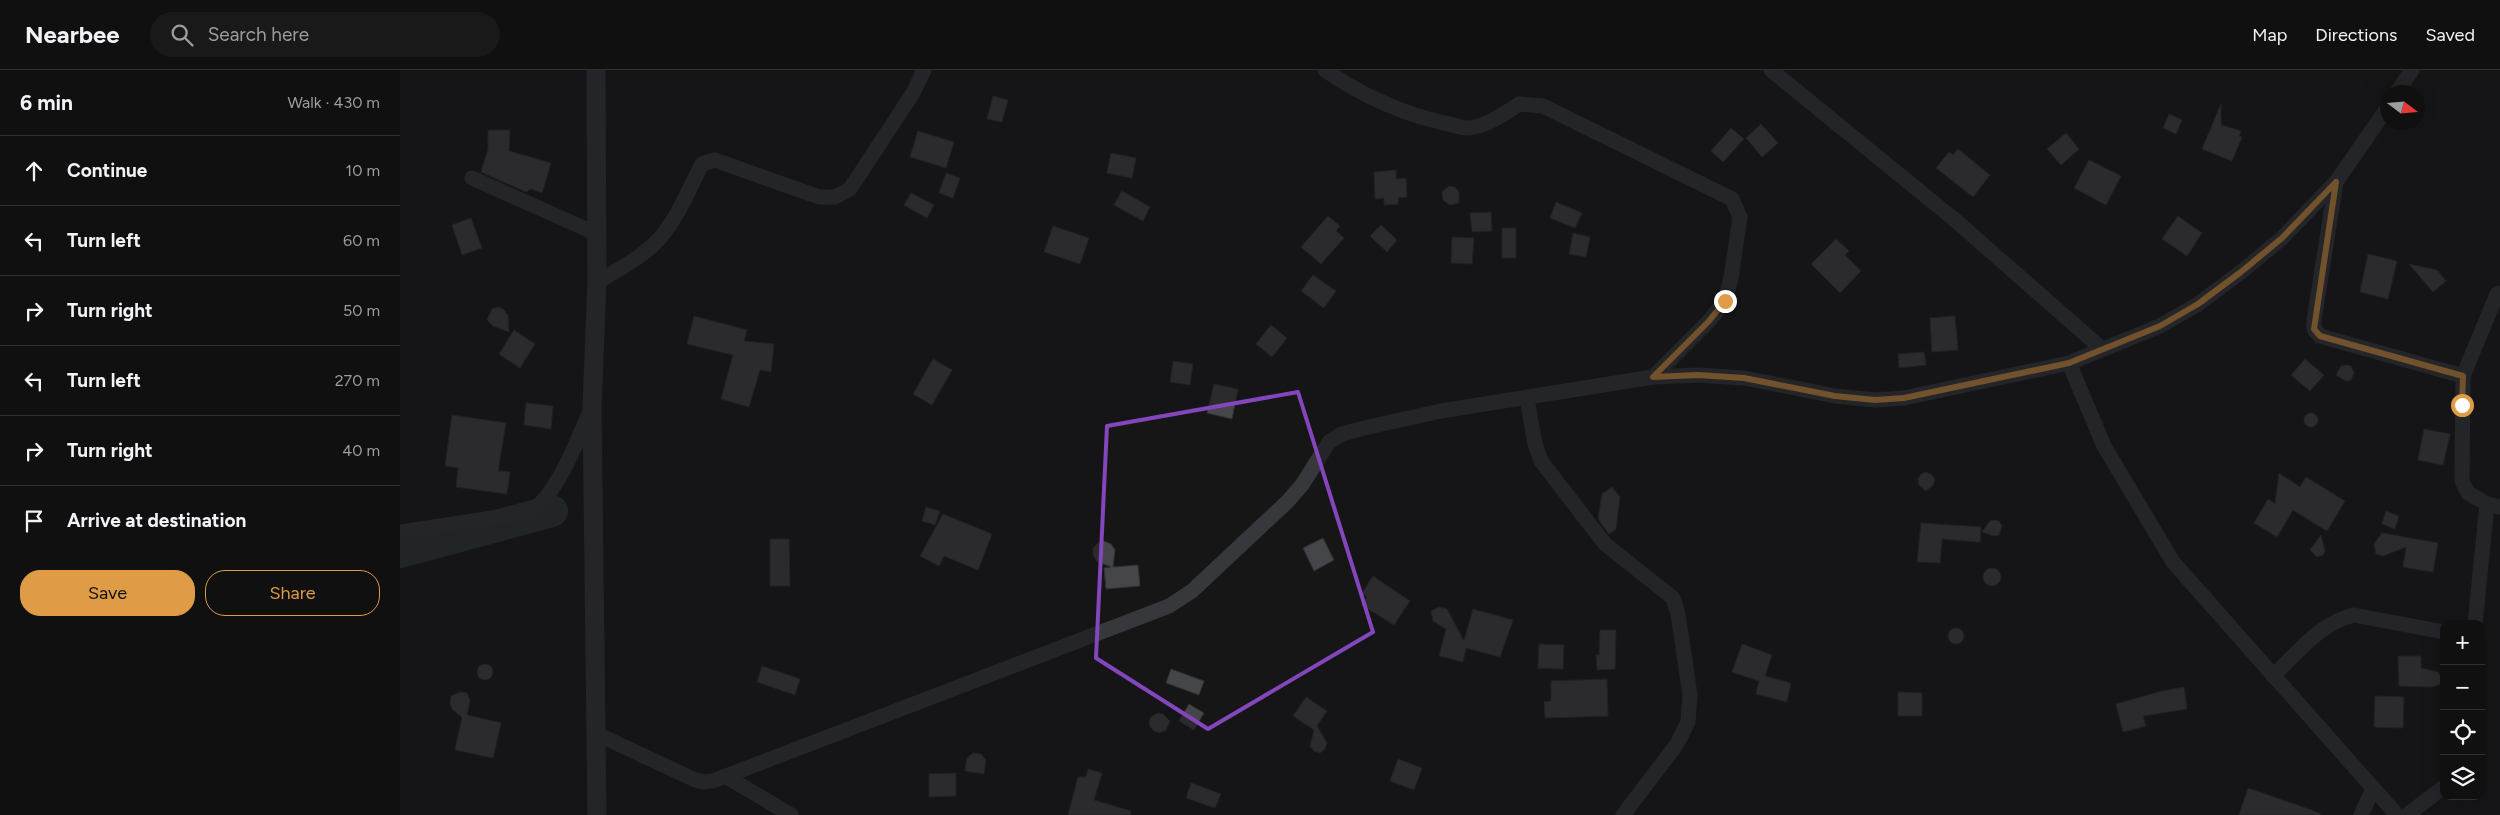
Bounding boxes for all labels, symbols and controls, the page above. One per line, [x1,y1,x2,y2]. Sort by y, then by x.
search box [150,12,500,57]
text: Nearbee [25,20,120,49]
icon: search [168,21,196,49]
text: Search here [208,23,309,46]
text: Map [2252,24,2287,46]
text: Directions [2315,24,2397,46]
text: Saved [2425,24,2475,46]
north arrow [2380,85,2425,130]
text: 6 min [20,90,73,115]
text: Walk · 430 m [287,93,380,112]
icon: ahead [20,157,48,185]
text: Continue [67,159,147,182]
text: 10 m [346,161,380,180]
icon: left [20,227,48,255]
text: Turn left [67,229,141,252]
text: 60 m [343,231,380,250]
route end [1714,290,1737,313]
icon: right [20,297,48,325]
text: Turn right [67,299,153,322]
text: 50 m [343,301,380,320]
icon: left [20,367,48,395]
text: Turn left [67,369,141,392]
text: 270 m [335,371,380,390]
route start [2451,394,2474,417]
icon: right [20,437,48,465]
text: Turn right [67,439,153,462]
text: 40 m [342,441,380,460]
icon: arrive [20,507,48,535]
text: Arrive at destination [67,509,246,532]
button: Save [20,570,195,616]
button: Share [205,570,380,616]
map controls [2440,620,2485,800]
button: + [2440,620,2485,665]
button: − [2440,665,2485,710]
button: locate [2440,710,2485,755]
button: layers [2440,755,2485,800]

